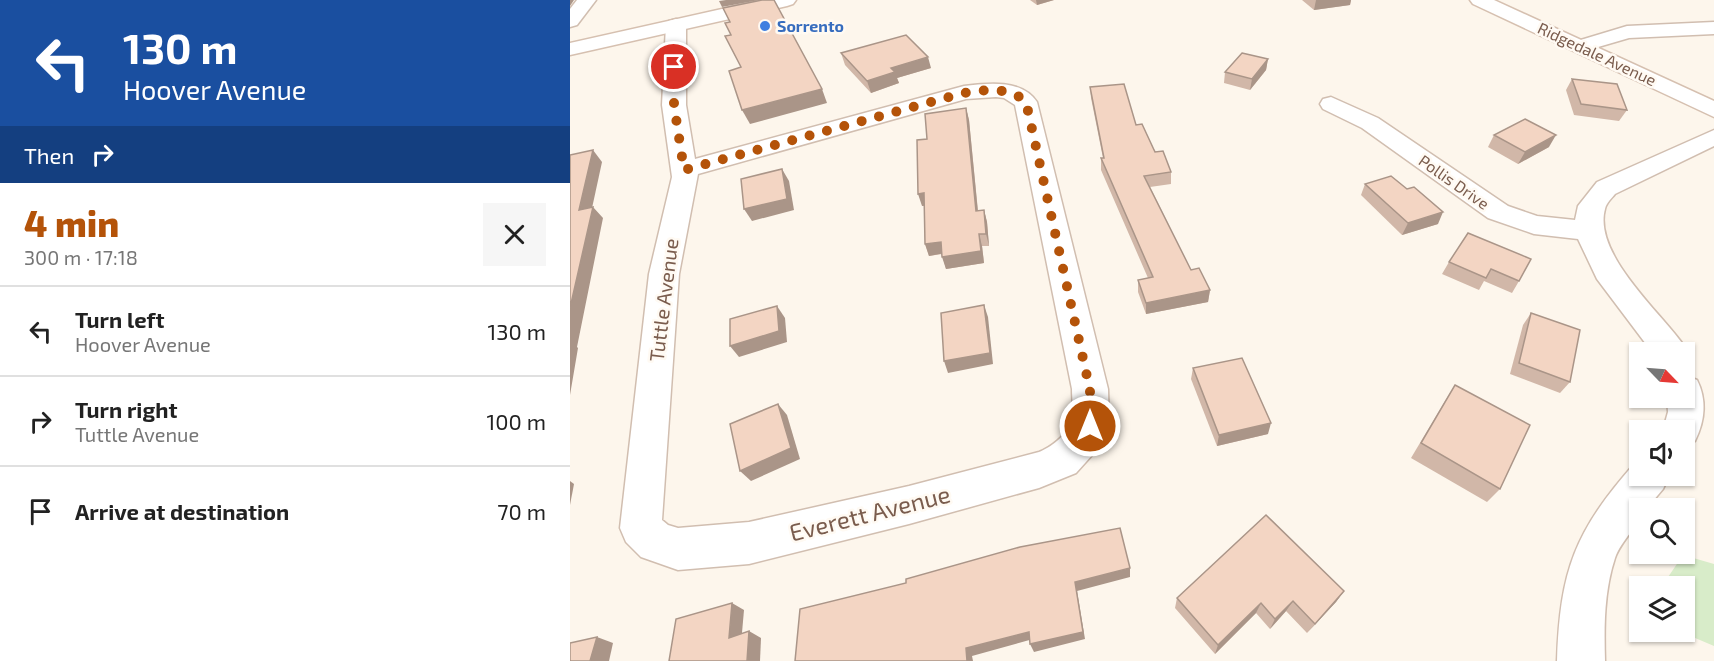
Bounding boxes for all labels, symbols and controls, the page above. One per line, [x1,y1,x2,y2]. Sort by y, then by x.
place label: Sorrento [777,16,844,35]
street label: Ridgedale Avenue [1535,18,1659,89]
marker: Sorrento [758,19,772,33]
text: 130 m [123,22,238,72]
icon: left [24,24,102,102]
pin [648,41,699,92]
icon: arrive [657,50,690,83]
text: Hoover Avenue [123,73,306,105]
icon: right [86,138,119,171]
text: Then [24,142,74,168]
street label: Pollis Drive [1415,150,1493,213]
text: 4 min [24,201,119,244]
button: close [483,203,546,266]
street label: Tuttle Avenue [644,237,682,363]
text: 300 m · 17:18 [24,245,138,269]
text: Turn left [75,306,164,332]
icon: left [24,315,57,348]
text: 130 m [488,318,546,344]
text: Hoover Avenue [75,332,211,356]
north arrow [1629,342,1695,408]
map controls [1629,342,1695,642]
position arrow [1058,394,1122,458]
text: Turn right [75,396,177,422]
icon: right [24,405,57,438]
text: 100 m [487,408,546,434]
button: sound [1629,420,1695,486]
text: Tuttle Avenue [75,422,199,446]
street label: Everett Avenue [786,479,953,547]
icon: arrive [24,495,57,528]
text: Arrive at destination [75,498,289,524]
text: 70 m [497,498,546,524]
button: search [1629,498,1695,564]
button: layers [1629,576,1695,642]

